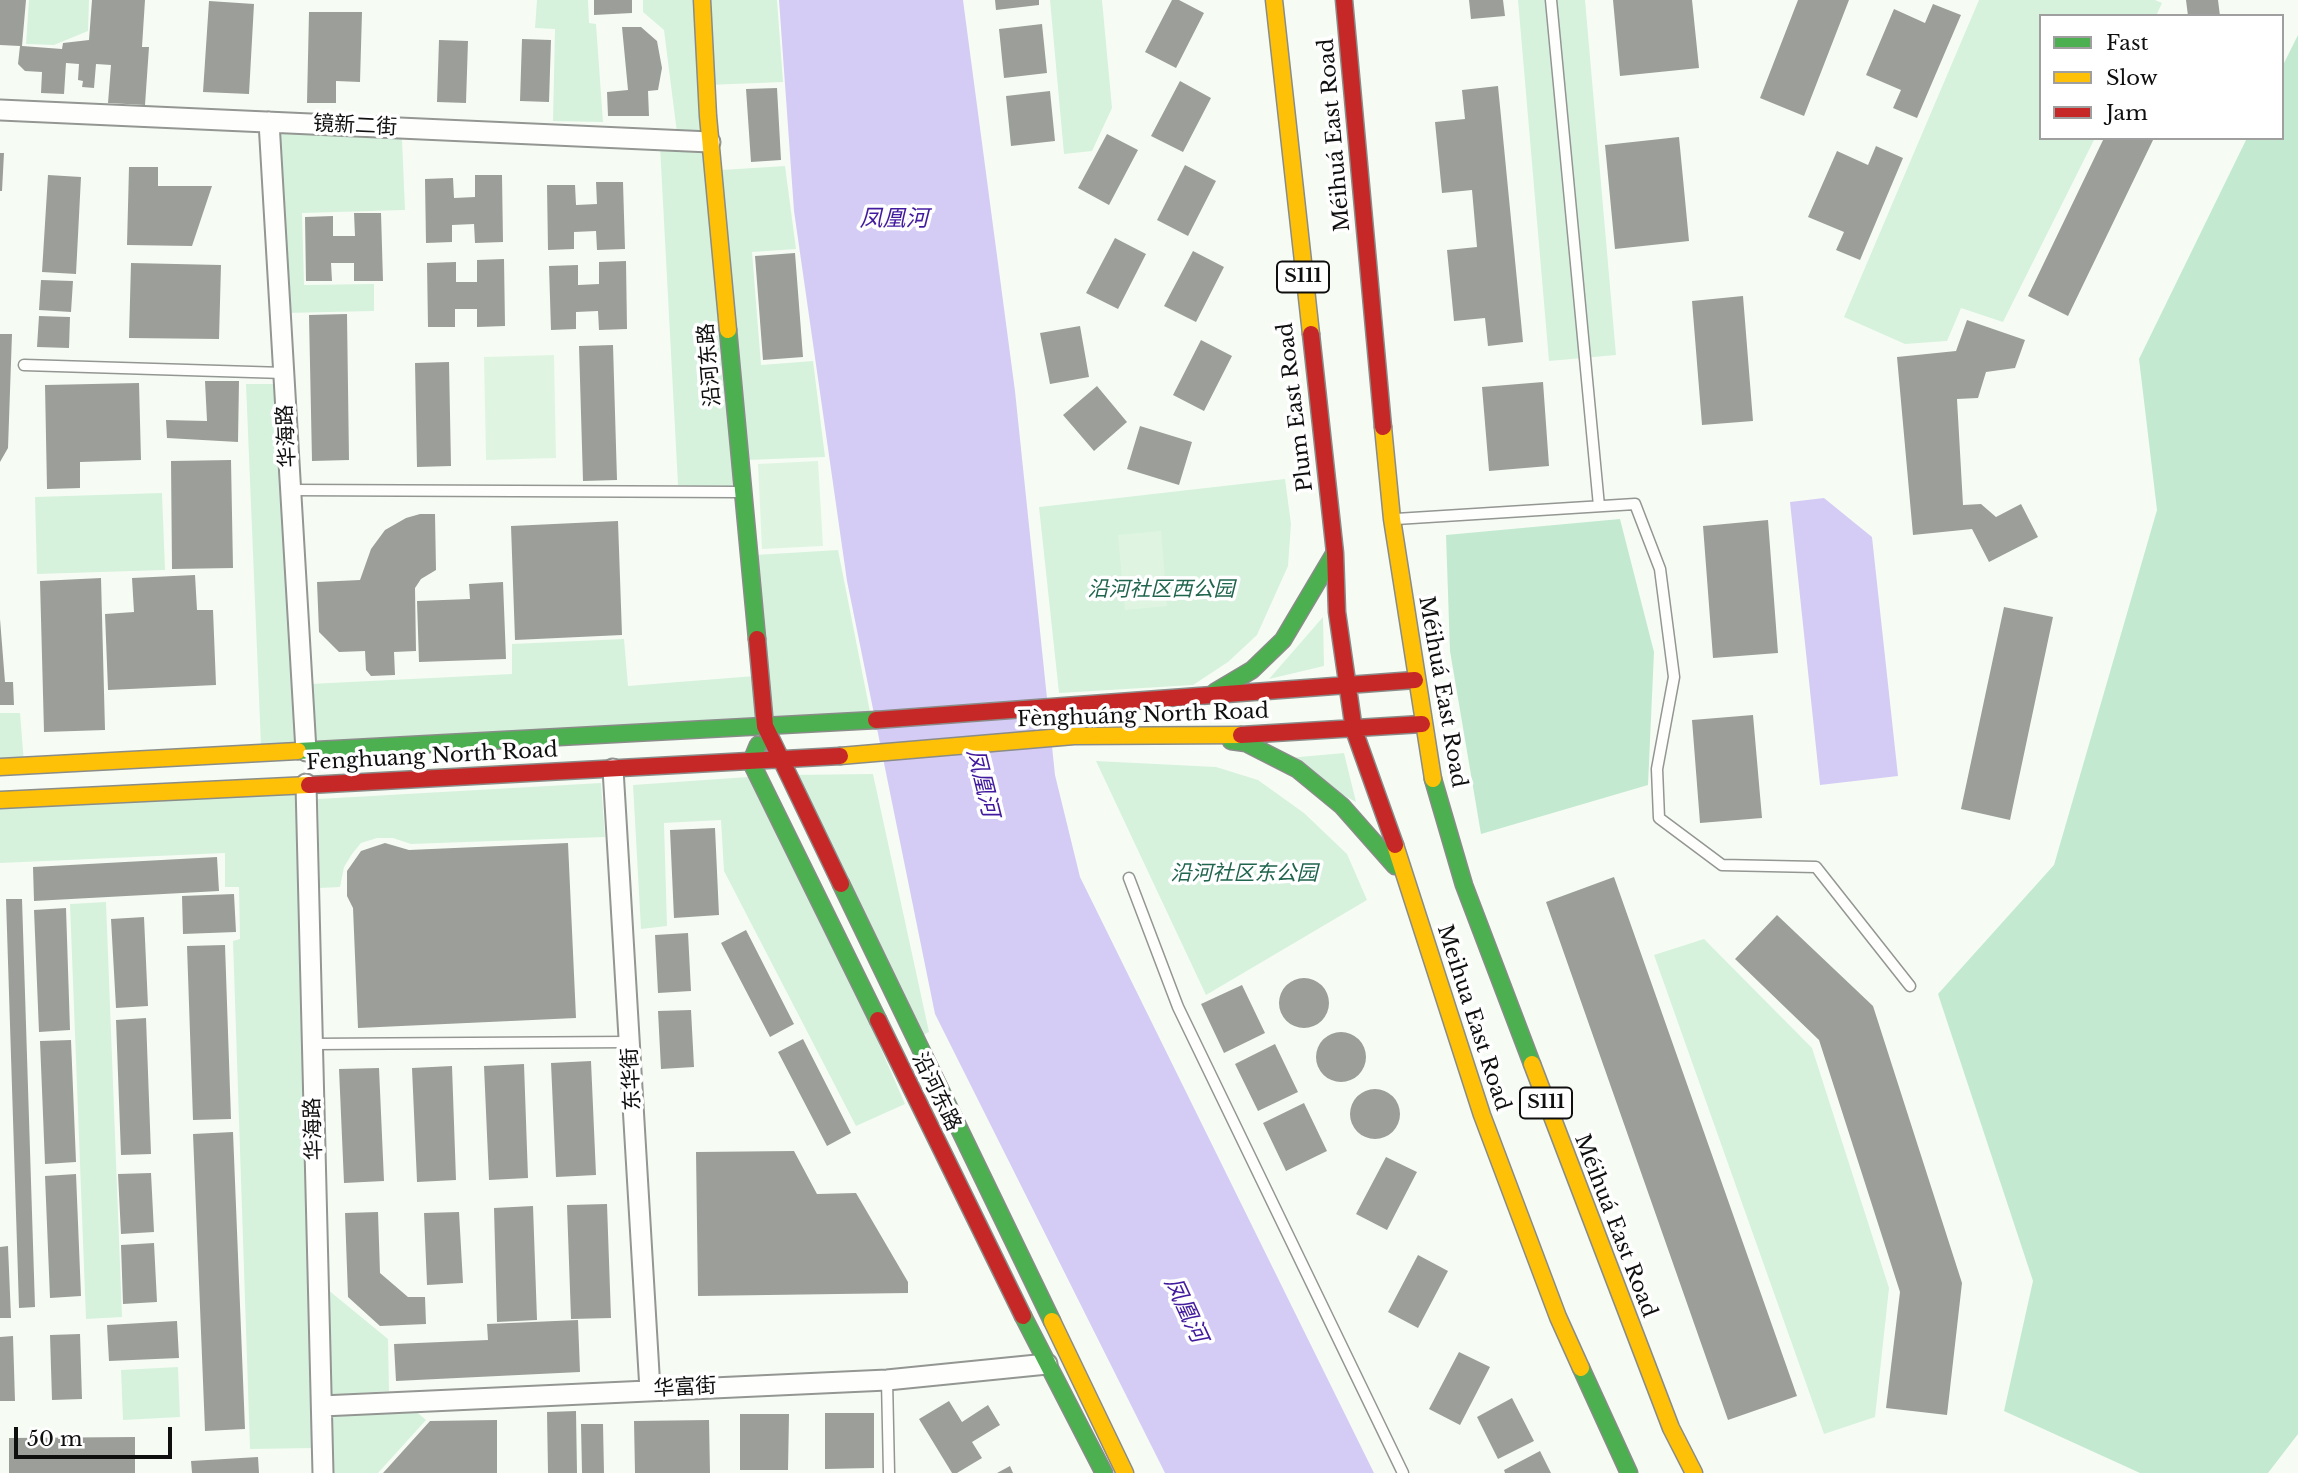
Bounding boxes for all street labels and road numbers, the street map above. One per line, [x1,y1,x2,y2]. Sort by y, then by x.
street label: Méihuá East Road [1314,37,1356,233]
street label: 镜新二街 [312,111,398,141]
road number: S111 [1277,262,1329,292]
street label: Plum East Road [1273,321,1319,493]
street label: 沿河东路 [694,322,726,408]
street label: 华海路 [273,404,301,468]
street label: Méihuá East Road [1413,594,1471,790]
street label: Fènghuáng North Road [1017,699,1269,733]
street label: Fenghuang North Road [306,738,558,776]
street label: Meihua East Road [1431,922,1515,1114]
street label: 东华街 [618,1047,646,1111]
street label: 沿河东路 [906,1049,966,1135]
road number: S111 [1520,1088,1572,1119]
street label: 华海路 [300,1097,328,1161]
street label: Méihuá East Road [1568,1131,1662,1321]
street label: 华富街 [653,1374,717,1402]

